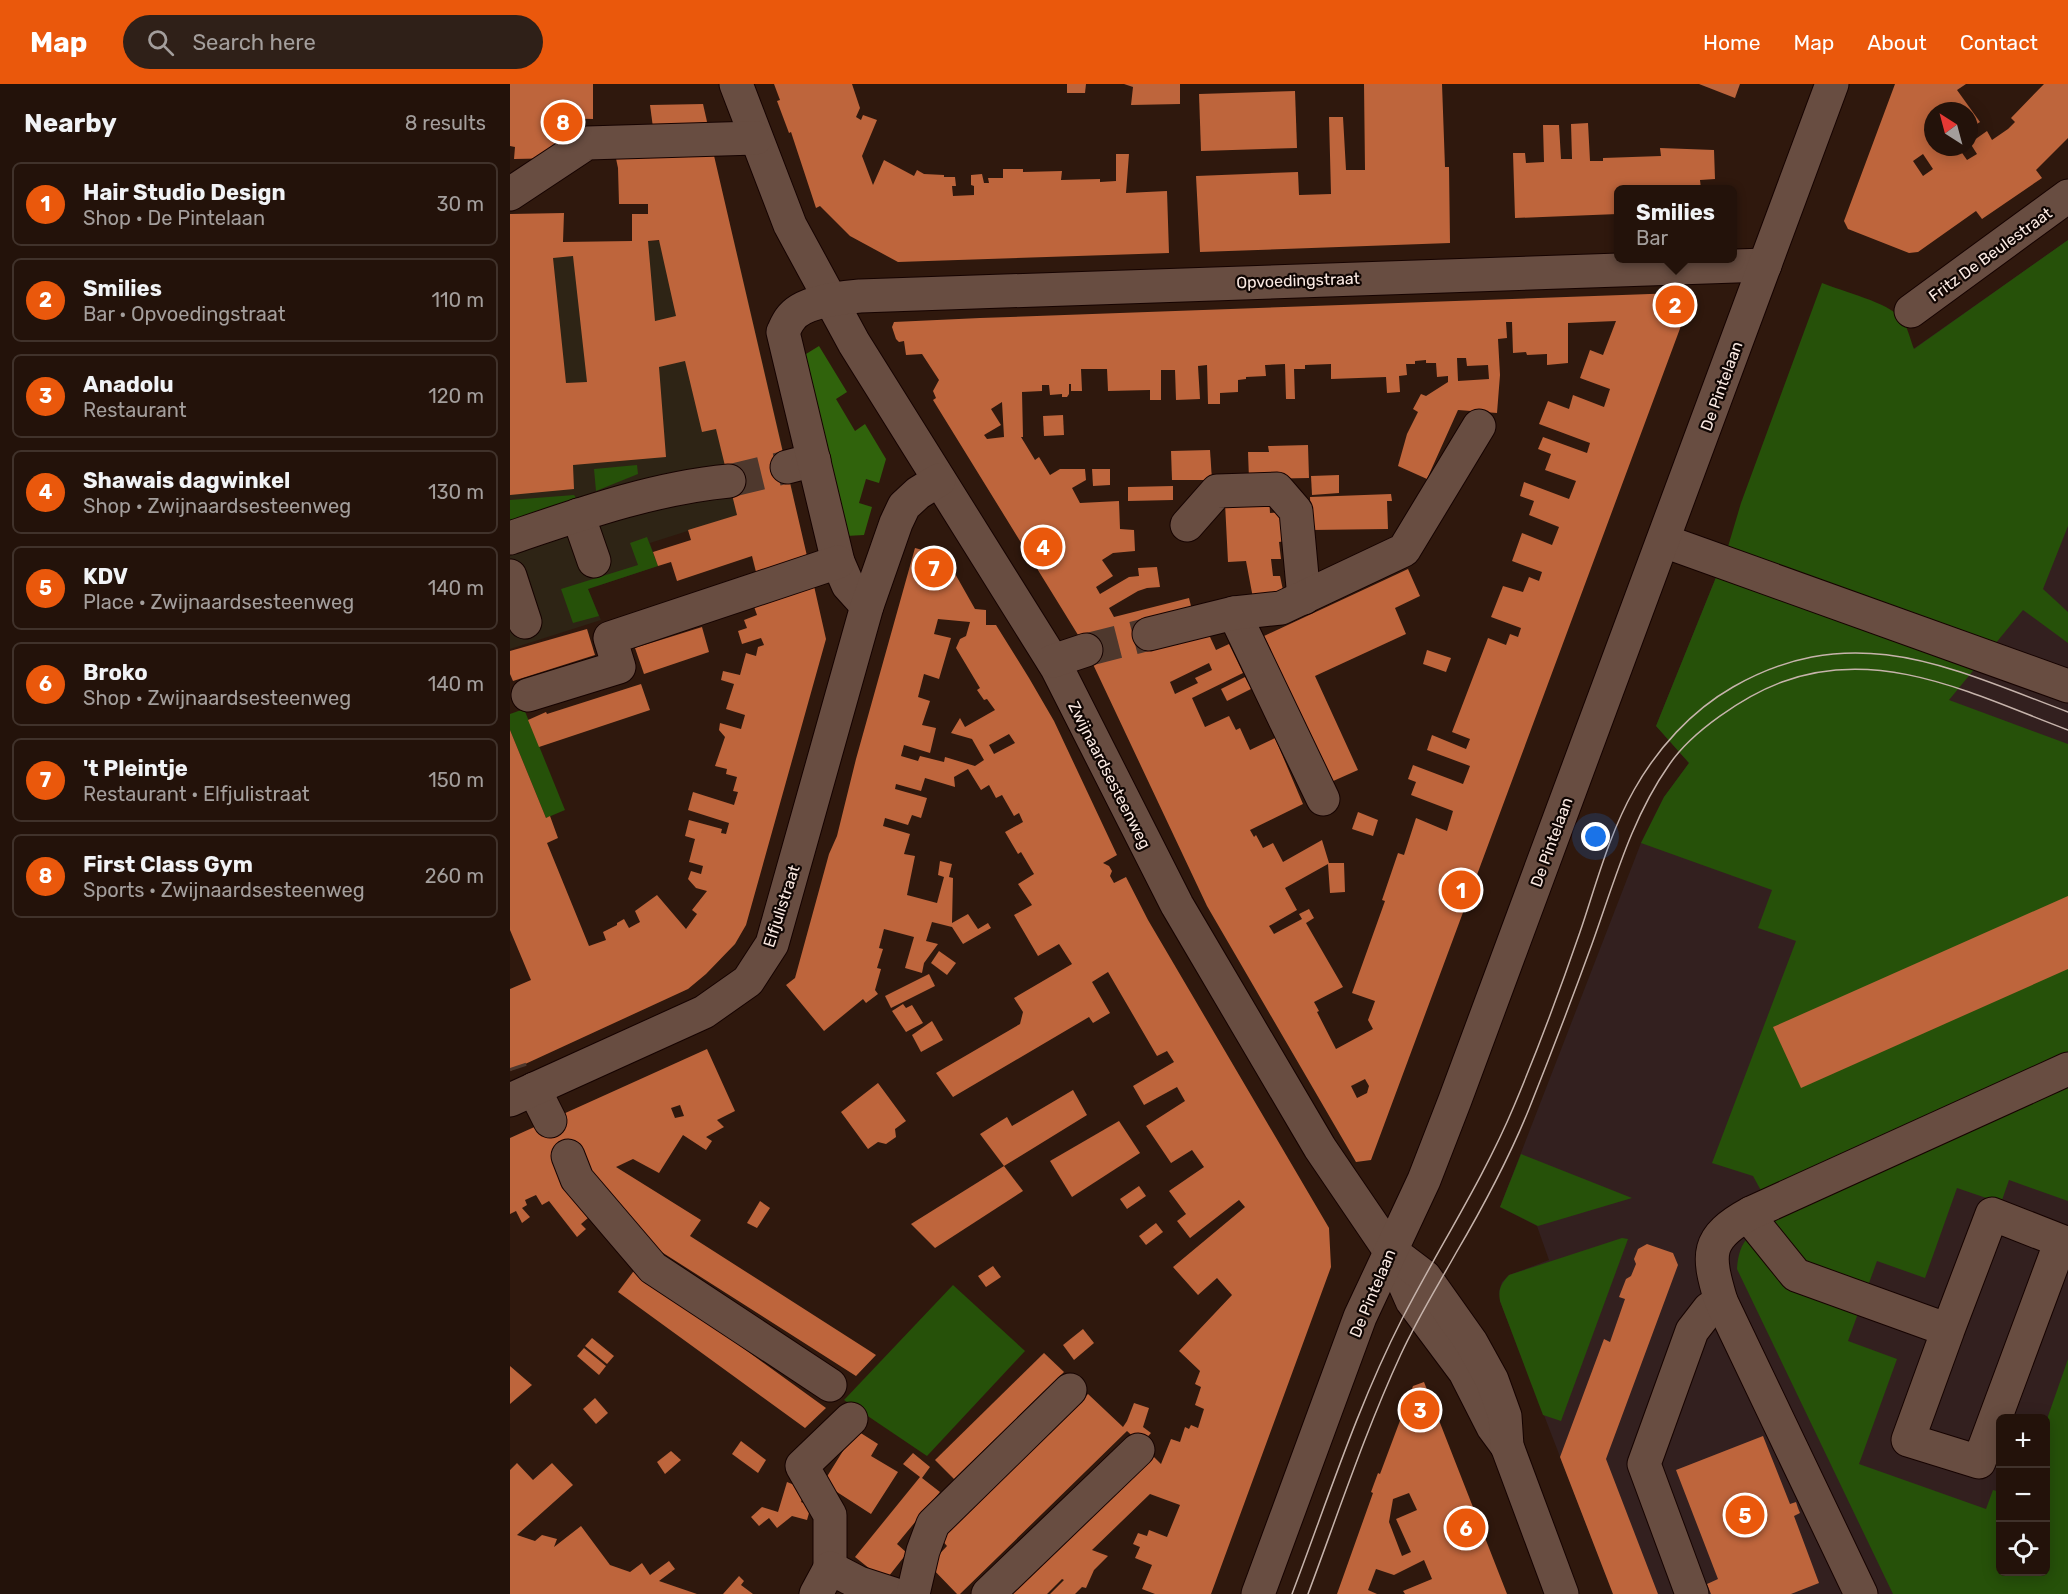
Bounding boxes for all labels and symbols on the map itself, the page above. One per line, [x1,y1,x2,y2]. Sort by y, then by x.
pin: 8 [544,99,582,144]
north arrow [1924,102,1978,156]
street label: Fritz De Beulestraat [1925,203,2056,305]
street label: Opvoedingstraat [1236,269,1360,292]
pin: 2 [1656,282,1694,328]
street label: De Pintelaan [1696,339,1746,434]
pin: 4 [1024,524,1062,570]
pin: 7 [914,546,954,590]
street label: Zwijnaardsesteenweg [1064,698,1155,852]
street label: De Pintelaan [1526,795,1576,890]
your location [1581,822,1610,851]
street label: Elfjulistraat [759,863,804,950]
pin: 1 [1442,868,1480,912]
street label: De Pintelaan [1345,1246,1400,1340]
pin: 3 [1400,1388,1440,1432]
pin: 5 [1726,1492,1764,1538]
pin: 6 [1446,1506,1486,1550]

